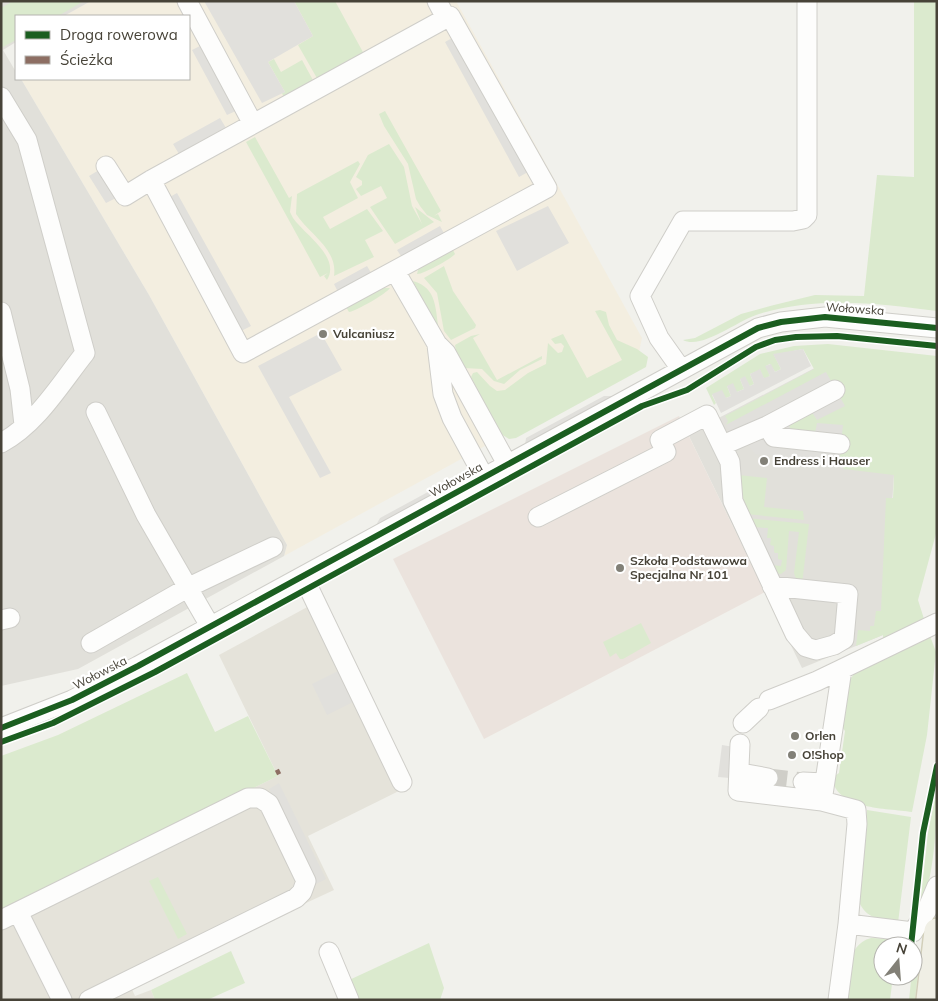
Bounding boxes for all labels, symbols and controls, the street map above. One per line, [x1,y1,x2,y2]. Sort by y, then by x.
legend [15,15,190,80]
text: Droga rowerowa [60,25,178,44]
text: Ścieżka [60,50,113,69]
street label: Wołowska [825,299,885,318]
place label: Vulcaniusz [332,326,395,341]
marker: Vulcaniusz [317,328,329,340]
place label: Endress i Hauser [774,453,870,468]
marker: Endress i Hauser [758,455,770,467]
street label: Wołowska [426,459,485,500]
place label: Szkoła Podstawowa Specjalna Nr 101 [630,553,747,582]
marker: Szkoła Podstawowa Specjalna Nr 101 [614,562,626,574]
street label: Wołowska [70,653,129,693]
place label: Orlen [805,728,836,743]
marker: Orlen [789,730,801,742]
place label: O!Shop [802,747,844,762]
marker: O!Shop [786,749,798,761]
north arrow [873,936,923,986]
text: N [894,938,909,959]

